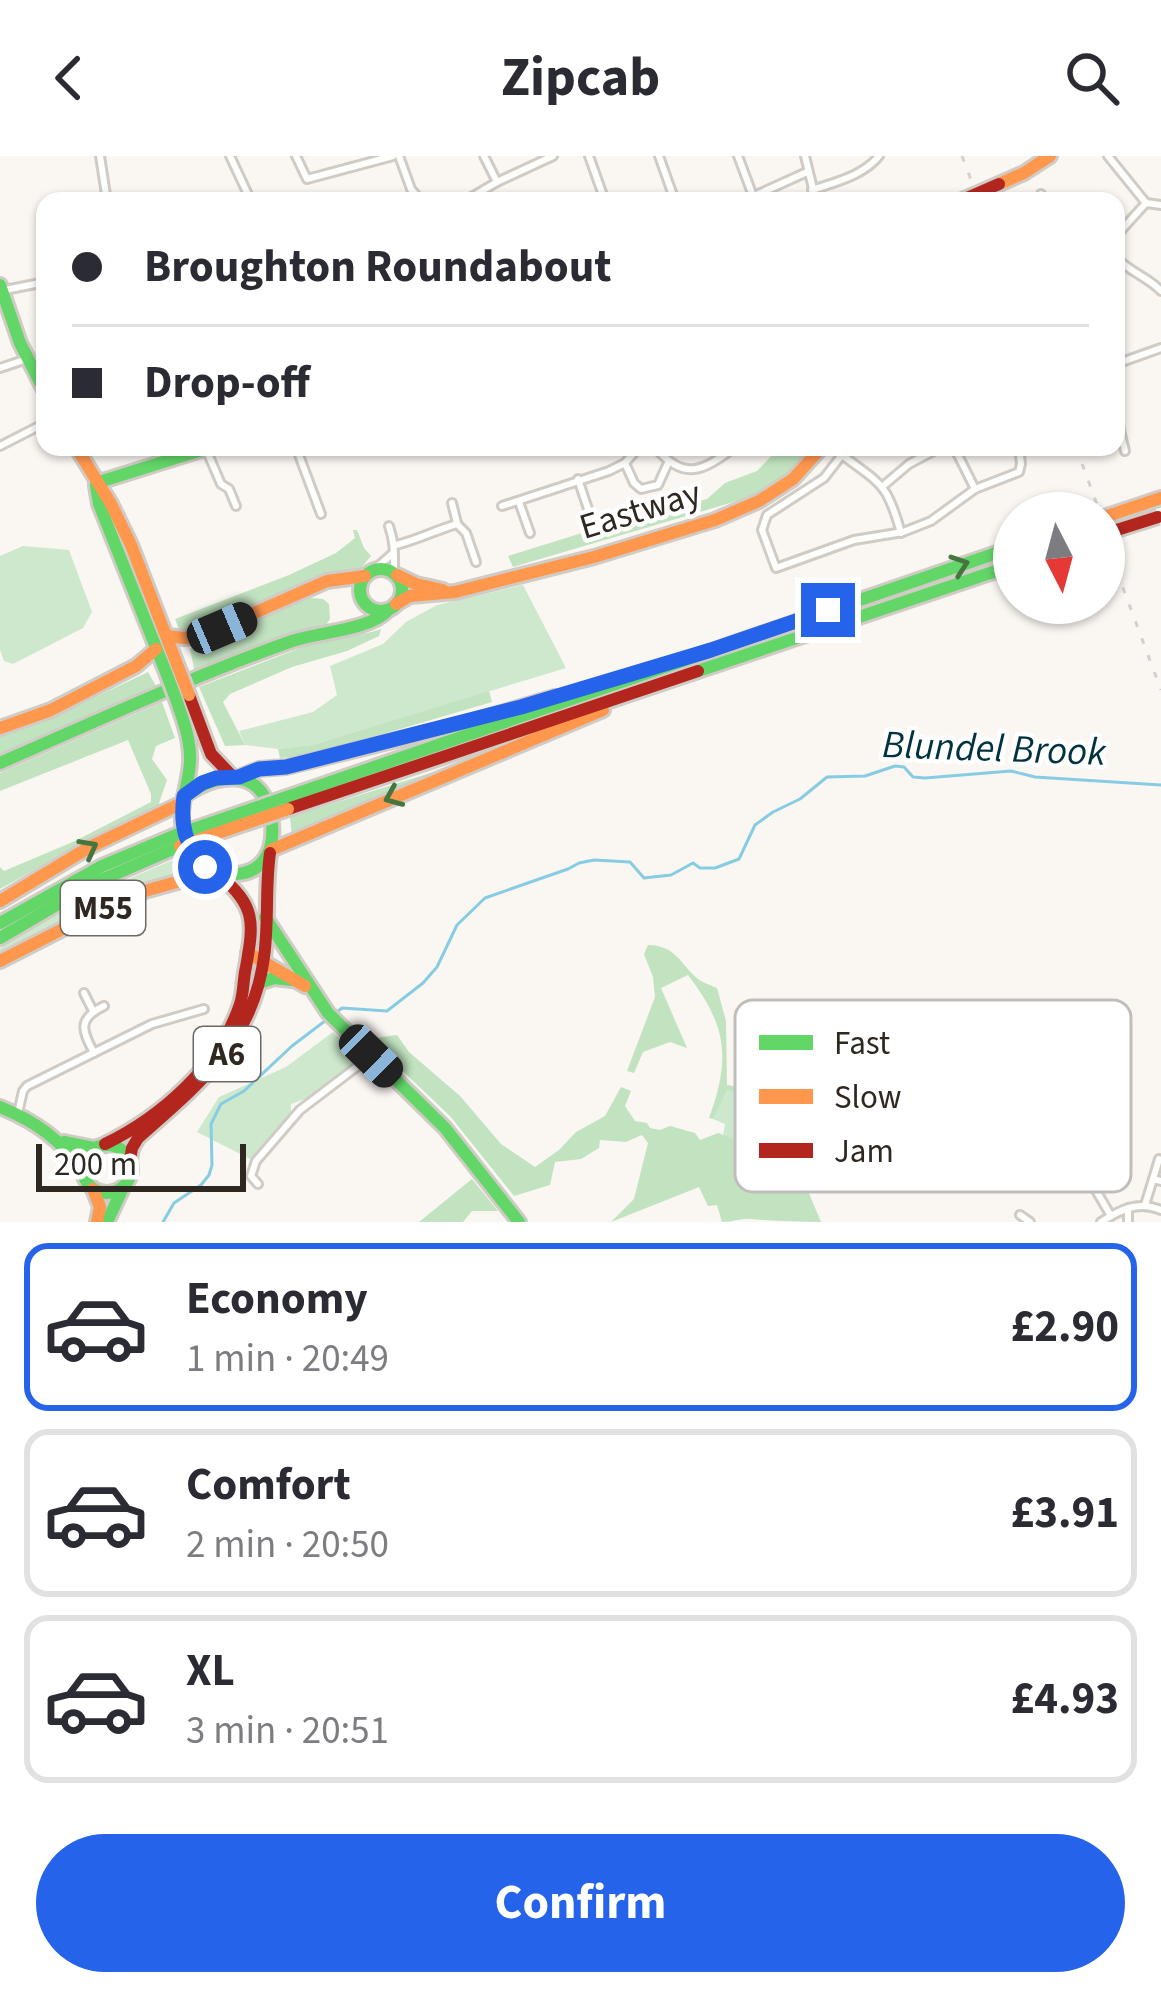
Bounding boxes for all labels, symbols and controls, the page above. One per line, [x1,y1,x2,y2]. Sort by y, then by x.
text: Zipcab [501,40,660,117]
icon: back [36,45,102,111]
icon: search [1059,45,1125,111]
text: Broughton Roundabout [144,235,612,299]
text: Drop-off [144,351,310,415]
street label: Eastway [573,467,707,553]
north arrow [993,492,1125,624]
map controls [993,492,1125,624]
one-way arrow [948,555,969,580]
route end [801,583,855,637]
car [182,597,262,659]
water label: Blundel Brook [881,717,1108,781]
one-way arrow [384,783,405,807]
one-way arrow [76,839,98,862]
route start [178,840,232,894]
road number: M55 [61,881,145,935]
legend [735,1000,1131,1192]
car [333,1018,409,1094]
text: Fast [834,1020,890,1067]
road number: A6 [194,1027,260,1081]
text: Slow [834,1074,902,1121]
text: Jam [834,1128,894,1175]
scale bar [36,1138,246,1191]
text: 200 m [54,1141,137,1188]
text: Economy [186,1267,368,1331]
icon: car [42,1273,150,1381]
text: £2.90 [1010,1295,1119,1359]
text: 1 min · 20:49 [186,1331,389,1387]
text: Comfort [186,1453,351,1517]
icon: car [42,1459,150,1567]
text: £3.91 [1010,1481,1119,1545]
text: 2 min · 20:50 [186,1517,389,1573]
text: XL [186,1639,235,1703]
icon: car [42,1645,150,1753]
text: £4.93 [1010,1667,1119,1731]
text: 3 min · 20:51 [186,1703,389,1759]
button: Confirm [36,1834,1125,1972]

